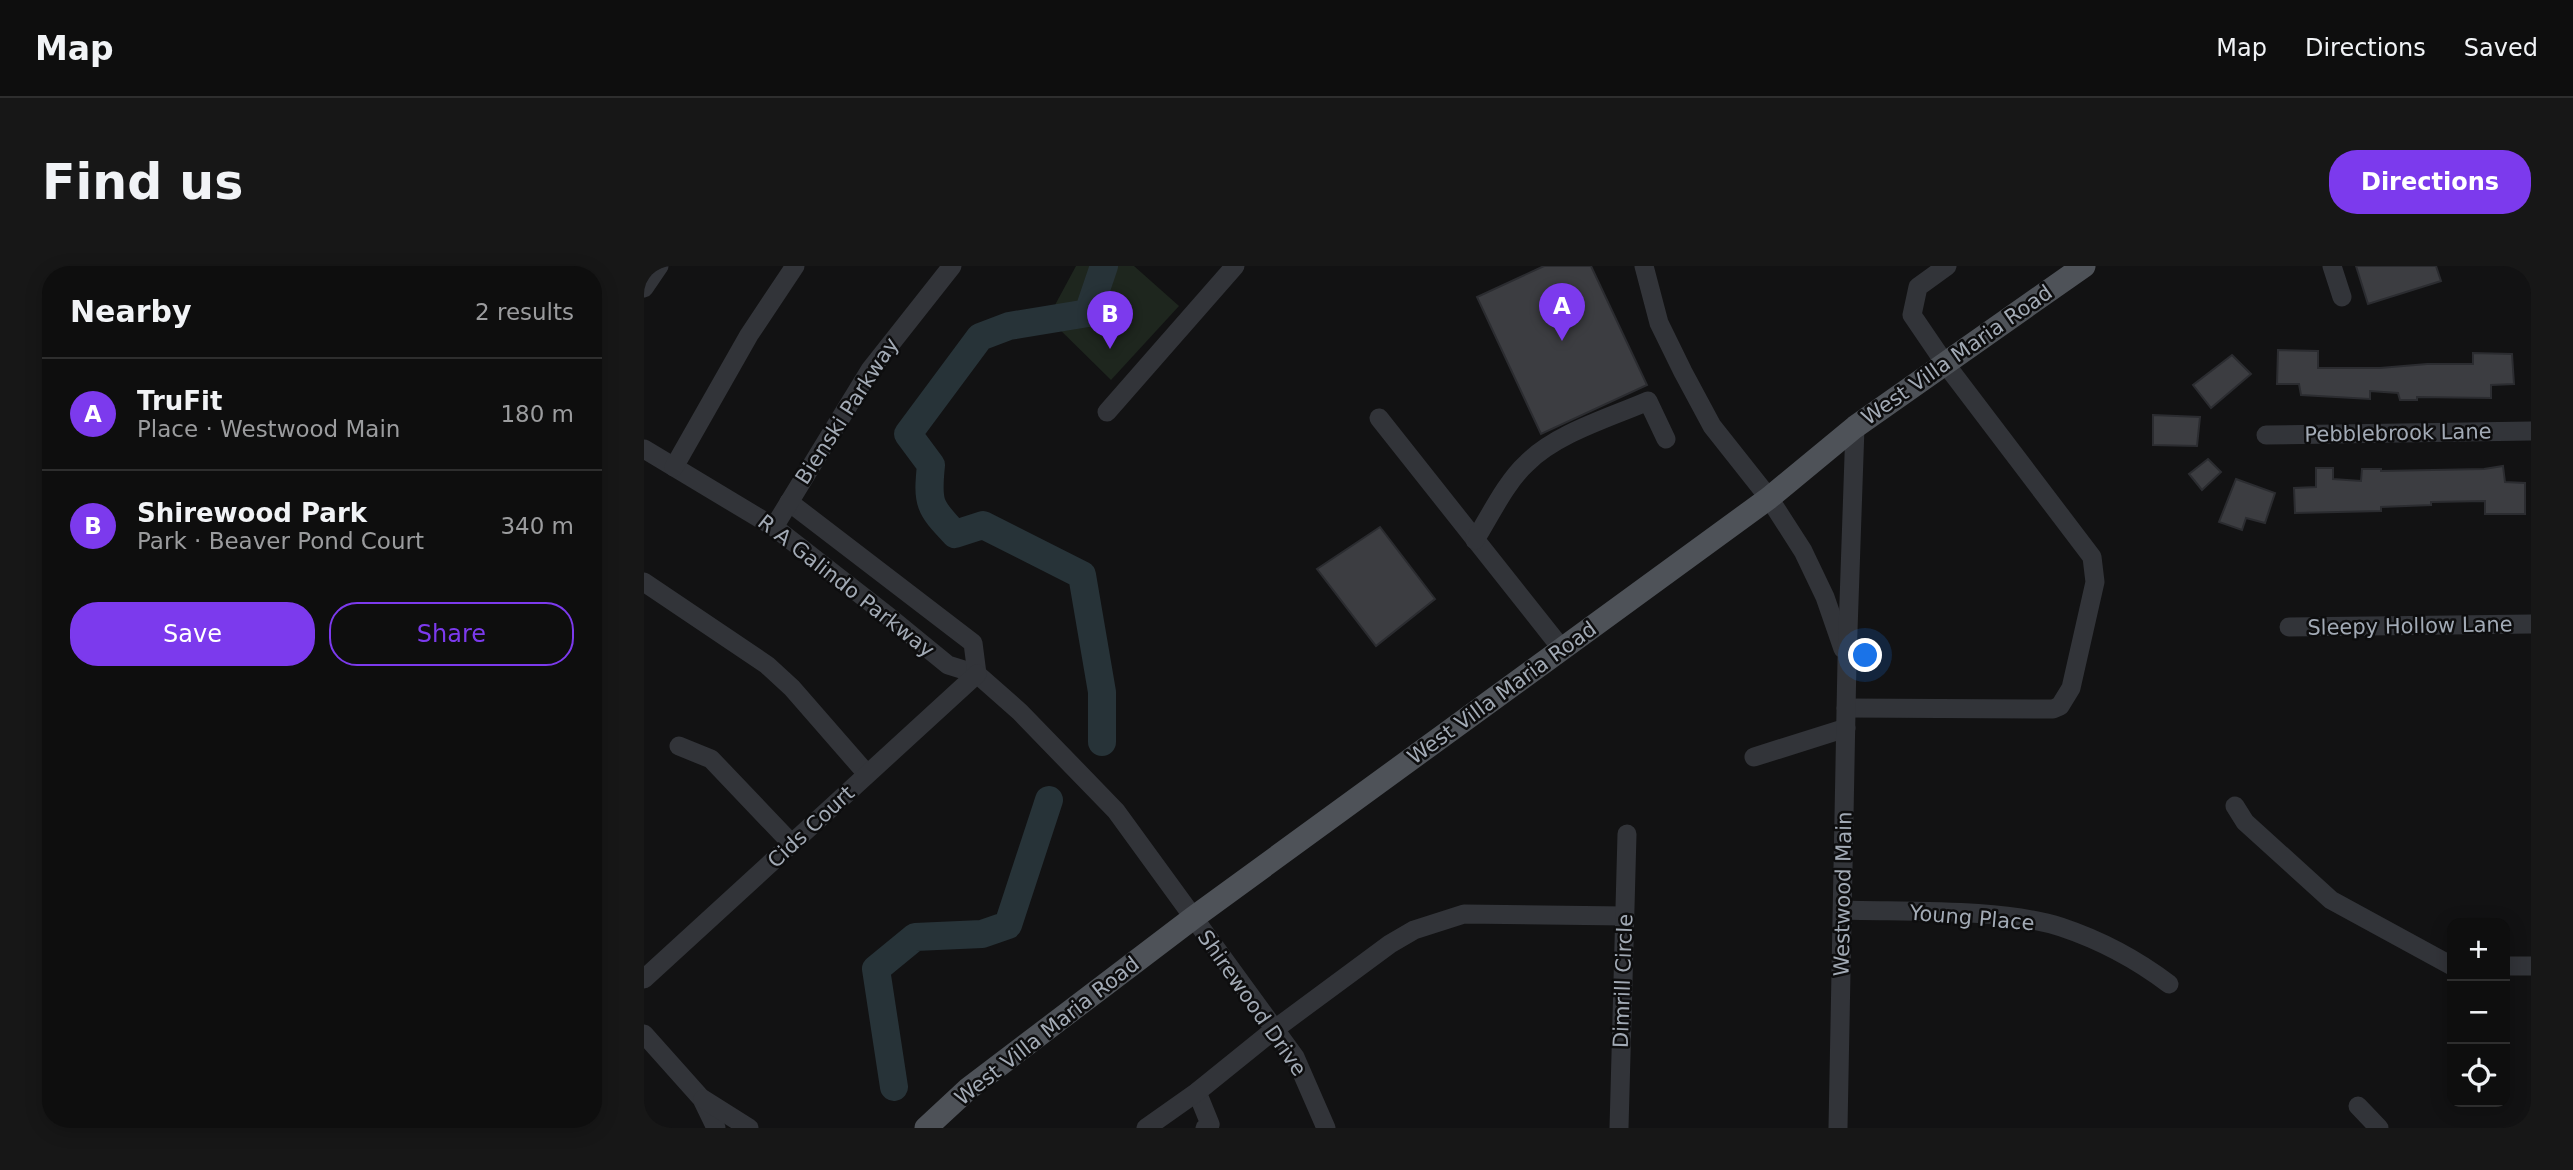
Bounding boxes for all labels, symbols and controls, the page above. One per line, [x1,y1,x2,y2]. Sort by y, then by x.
text: Map [35,29,114,68]
text: Map [2216,34,2267,62]
text: Directions [2305,34,2426,62]
text: Saved [2464,34,2538,62]
button: Directions [2329,150,2531,214]
text: Find us [42,154,243,211]
street label: West Villa Maria Road [1857,280,2057,430]
pin: A [1539,283,1585,341]
pin: B [1087,291,1133,349]
text: Nearby [70,294,192,329]
text: 2 results [475,299,574,325]
street label: Bienski Parkway [791,333,903,489]
text: TruFit [137,386,222,416]
text: A [84,401,102,427]
text: 180 m [500,401,574,427]
text: Place · Westwood Main [137,416,400,442]
street label: Pebblebrook Lane [2304,419,2492,447]
text: Shirewood Park [137,498,367,528]
street label: R A Galindo Parkway [753,510,939,662]
text: B [84,513,102,539]
text: 340 m [500,513,574,539]
text: Park · Beaver Pond Court [137,528,424,554]
button: Save [70,602,315,666]
button: Share [329,602,574,666]
street label: Sleepy Hollow Lane [2307,612,2513,640]
street label: West Villa Maria Road [1403,617,1601,769]
your location [1848,638,1882,672]
street label: Cids Court [763,781,859,873]
street label: Westwood Main [1830,811,1856,977]
street label: Young Place [1908,900,2035,935]
street label: Dimrill Circle [1609,913,1637,1049]
map controls [2447,918,2510,1107]
button: + [2447,918,2510,981]
street label: Shirewood Drive [1193,925,1311,1081]
street label: West Villa Maria Road [950,952,1144,1110]
button: − [2447,981,2510,1044]
button: locate [2447,1044,2510,1107]

